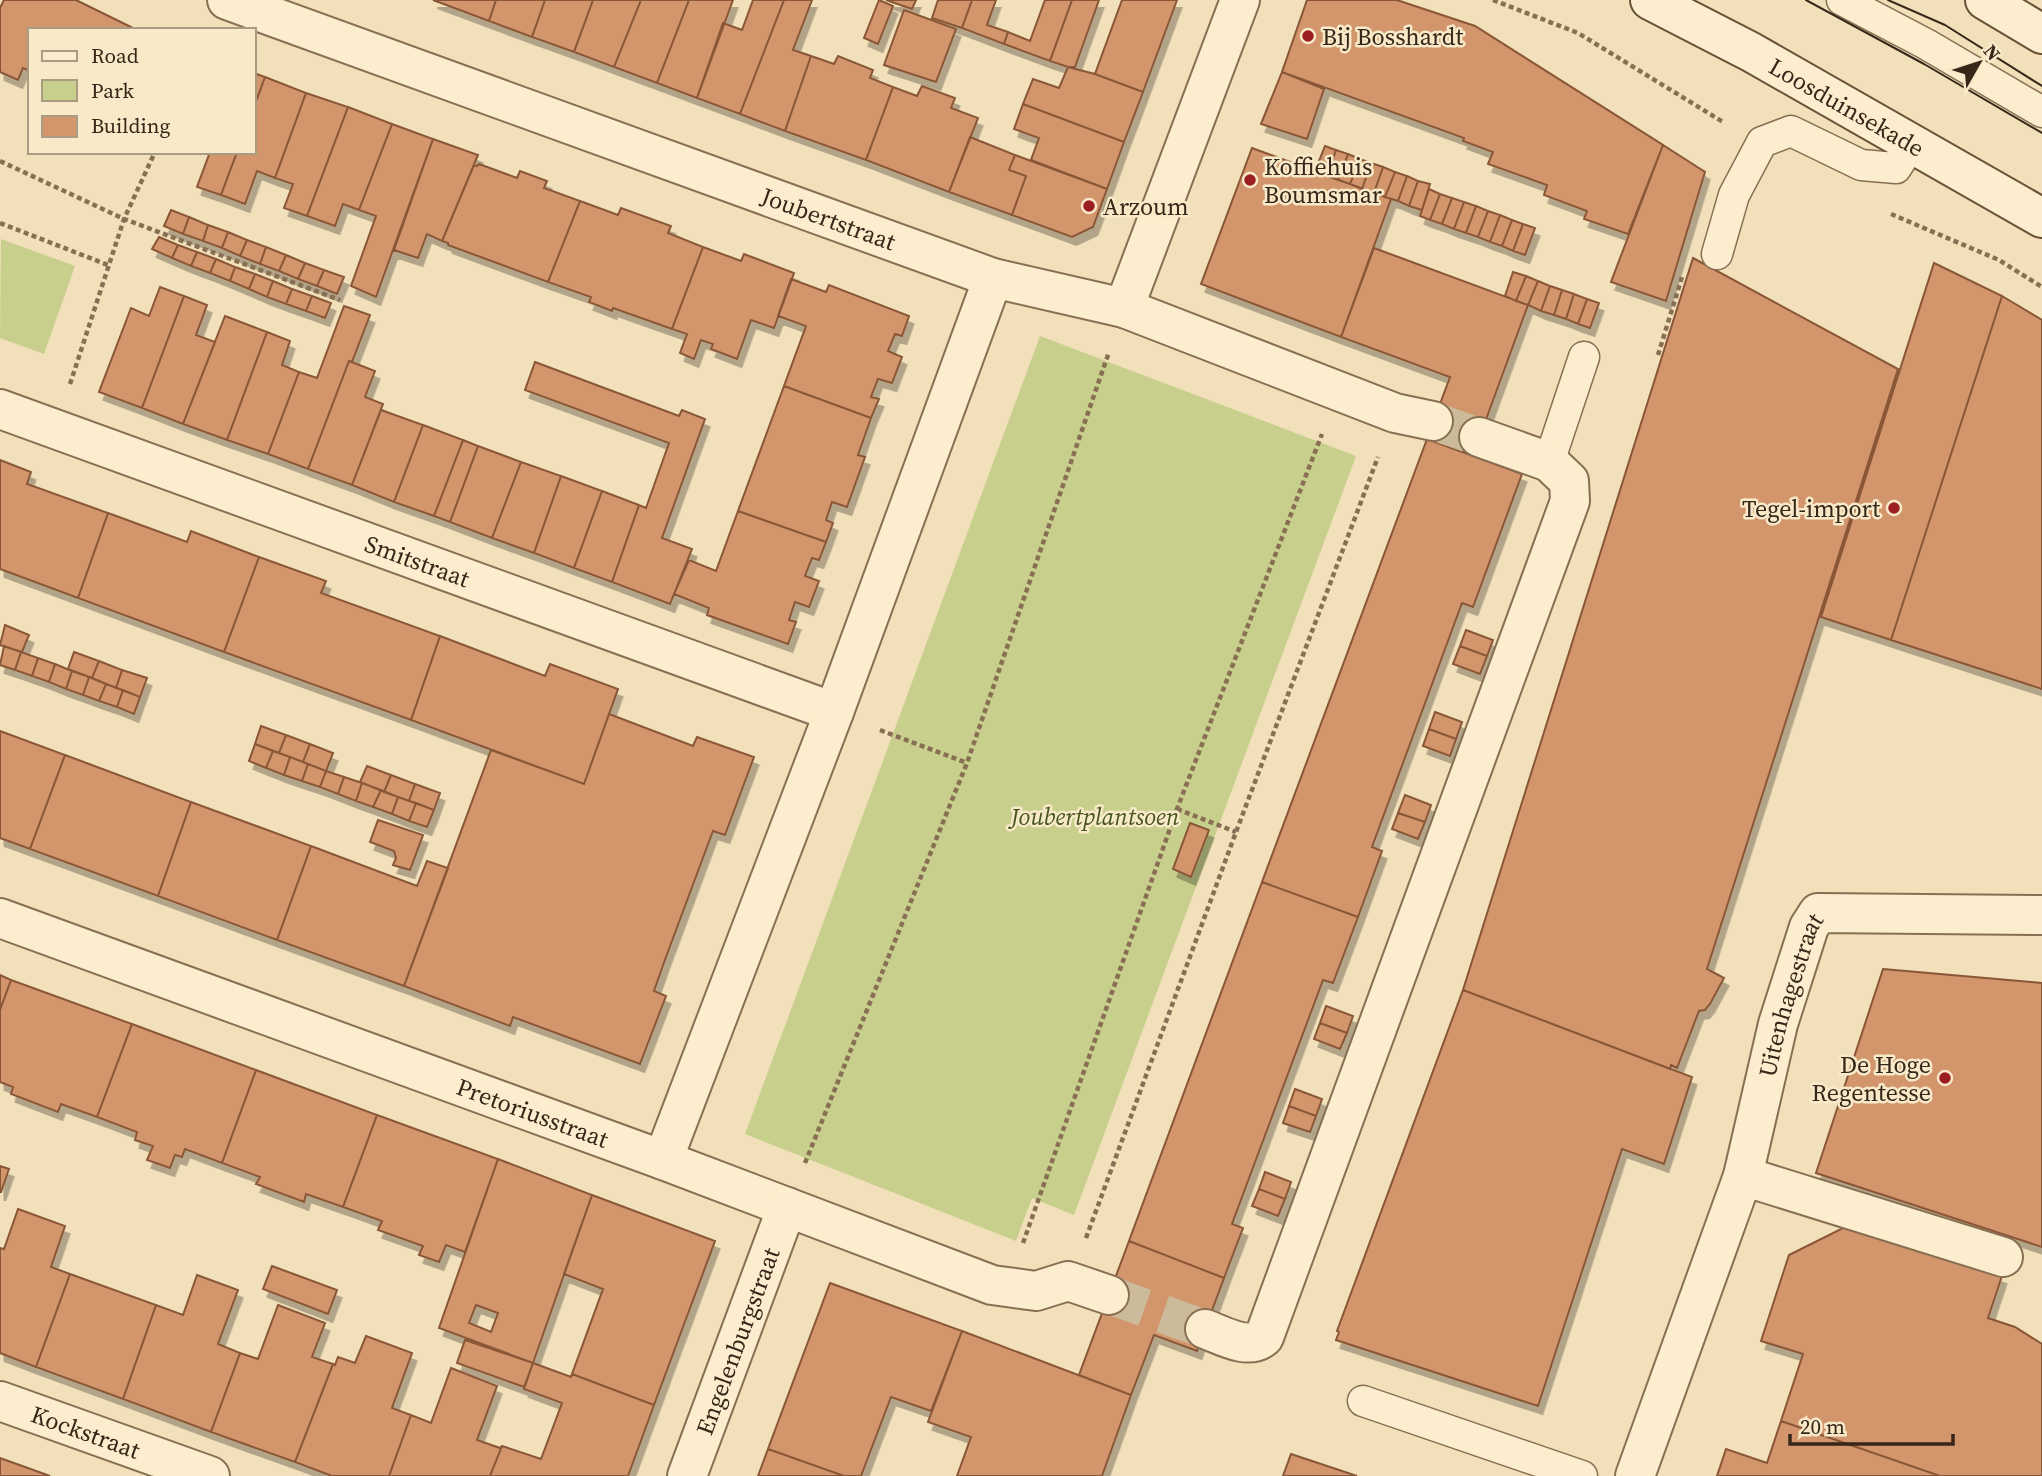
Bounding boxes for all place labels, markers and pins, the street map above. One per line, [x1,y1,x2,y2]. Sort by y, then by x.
place label: Bij Bosshardt [1322,20,1463,53]
marker: Bij Bosshardt [1300,28,1316,44]
place label: Koffiehuis Boumsmar [1264,150,1382,211]
marker: Koffiehuis Boumsmar [1242,172,1258,188]
place label: Arzoum [1103,190,1189,223]
marker: Arzoum [1081,198,1097,214]
place label: Tegel-import [1742,492,1880,525]
marker: Tegel-import [1886,500,1902,516]
place label: De Hoge Regentesse [1811,1048,1931,1109]
marker: De Hoge Regentesse [1937,1070,1953,1086]

